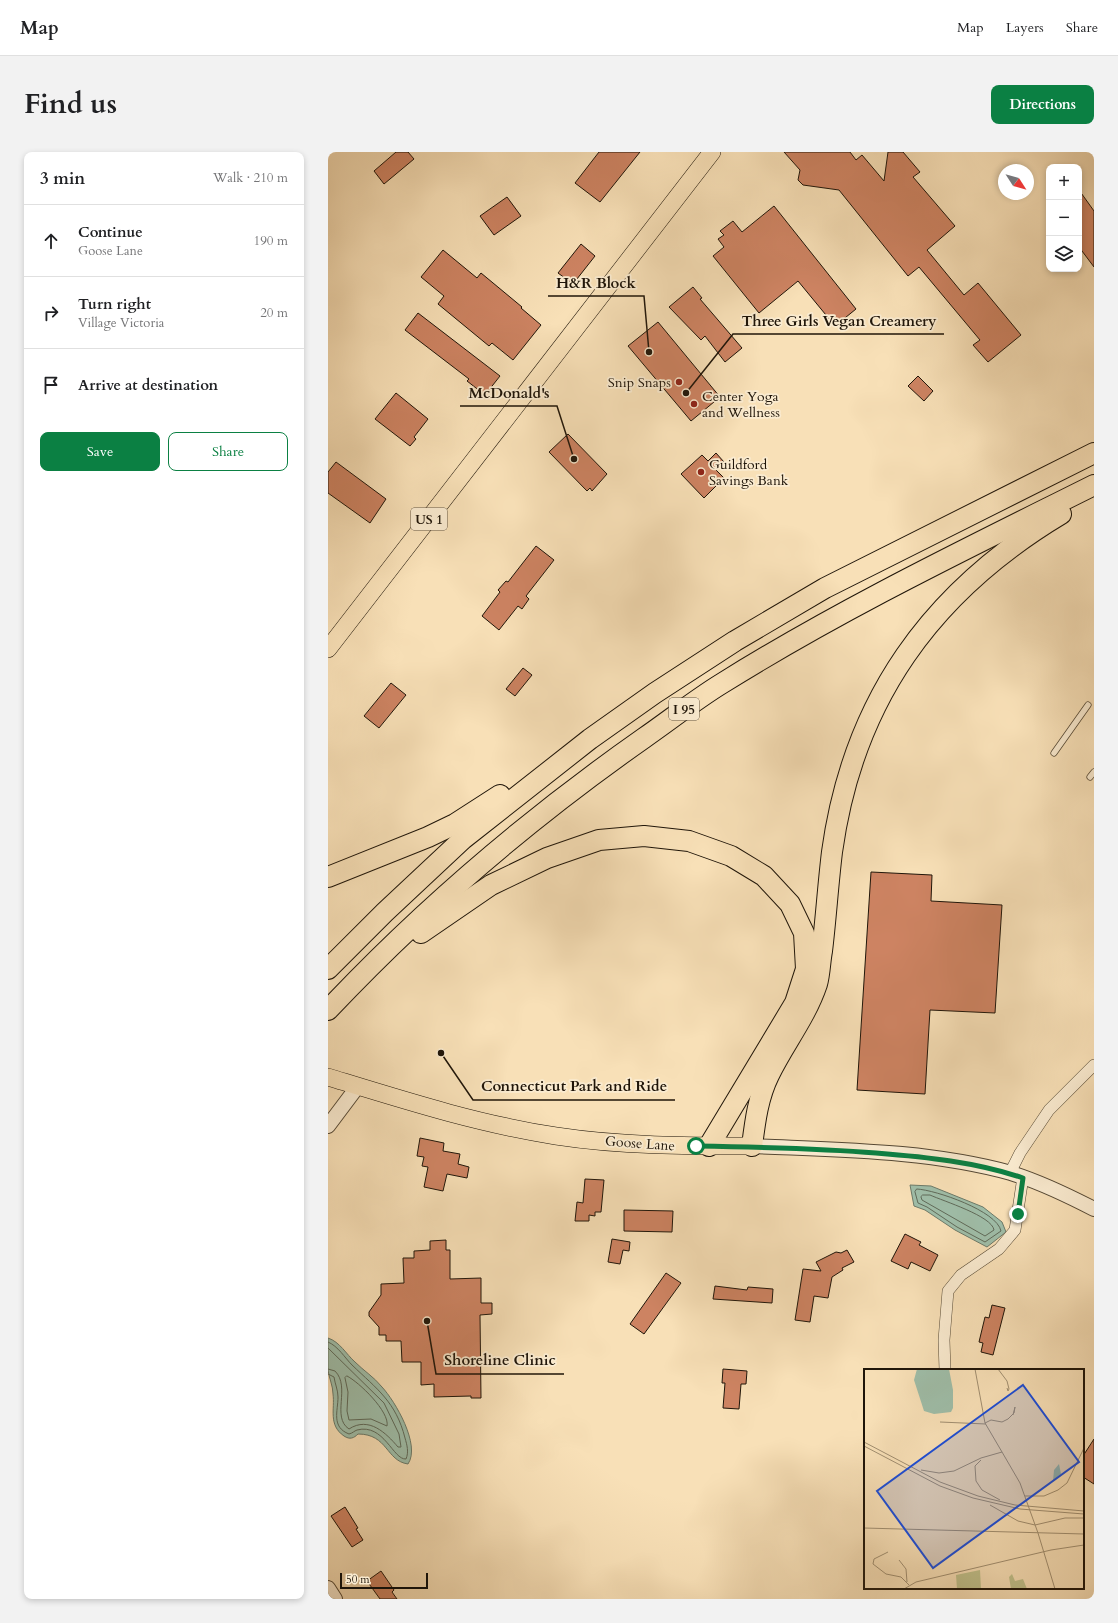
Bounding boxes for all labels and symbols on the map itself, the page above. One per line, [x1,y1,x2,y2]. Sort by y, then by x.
north arrow [998,164,1034,200]
callout: H&R Block [548,269,644,296]
text: H&R Block [556,273,637,293]
callout: Three Girls Vegan Creamery [733,307,944,334]
text: Three Girls Vegan Creamery [741,311,937,331]
place label: Snip Snaps [608,373,671,392]
marker: Snip Snaps [674,377,684,387]
callout: McDonald's [460,379,557,406]
text: McDonald's [468,383,550,403]
place label: Center Yoga and Wellness [702,387,780,422]
marker: Center Yoga and Wellness [689,399,699,409]
place label: Guildford Savings Bank [709,455,789,490]
marker: Guildford Savings Bank [696,467,706,477]
road number: US 1 [411,508,447,530]
road number: I 95 [669,698,699,720]
callout: Connecticut Park and Ride [473,1073,675,1100]
text: Connecticut Park and Ride [481,1076,667,1096]
street label: Goose Lane [604,1132,675,1155]
route start [687,1137,705,1155]
route end [1009,1205,1027,1223]
callout: Shoreline Clinic [436,1347,564,1374]
text: Shoreline Clinic [444,1350,556,1370]
inset map [864,1369,1084,1589]
scale bar [340,1571,428,1590]

